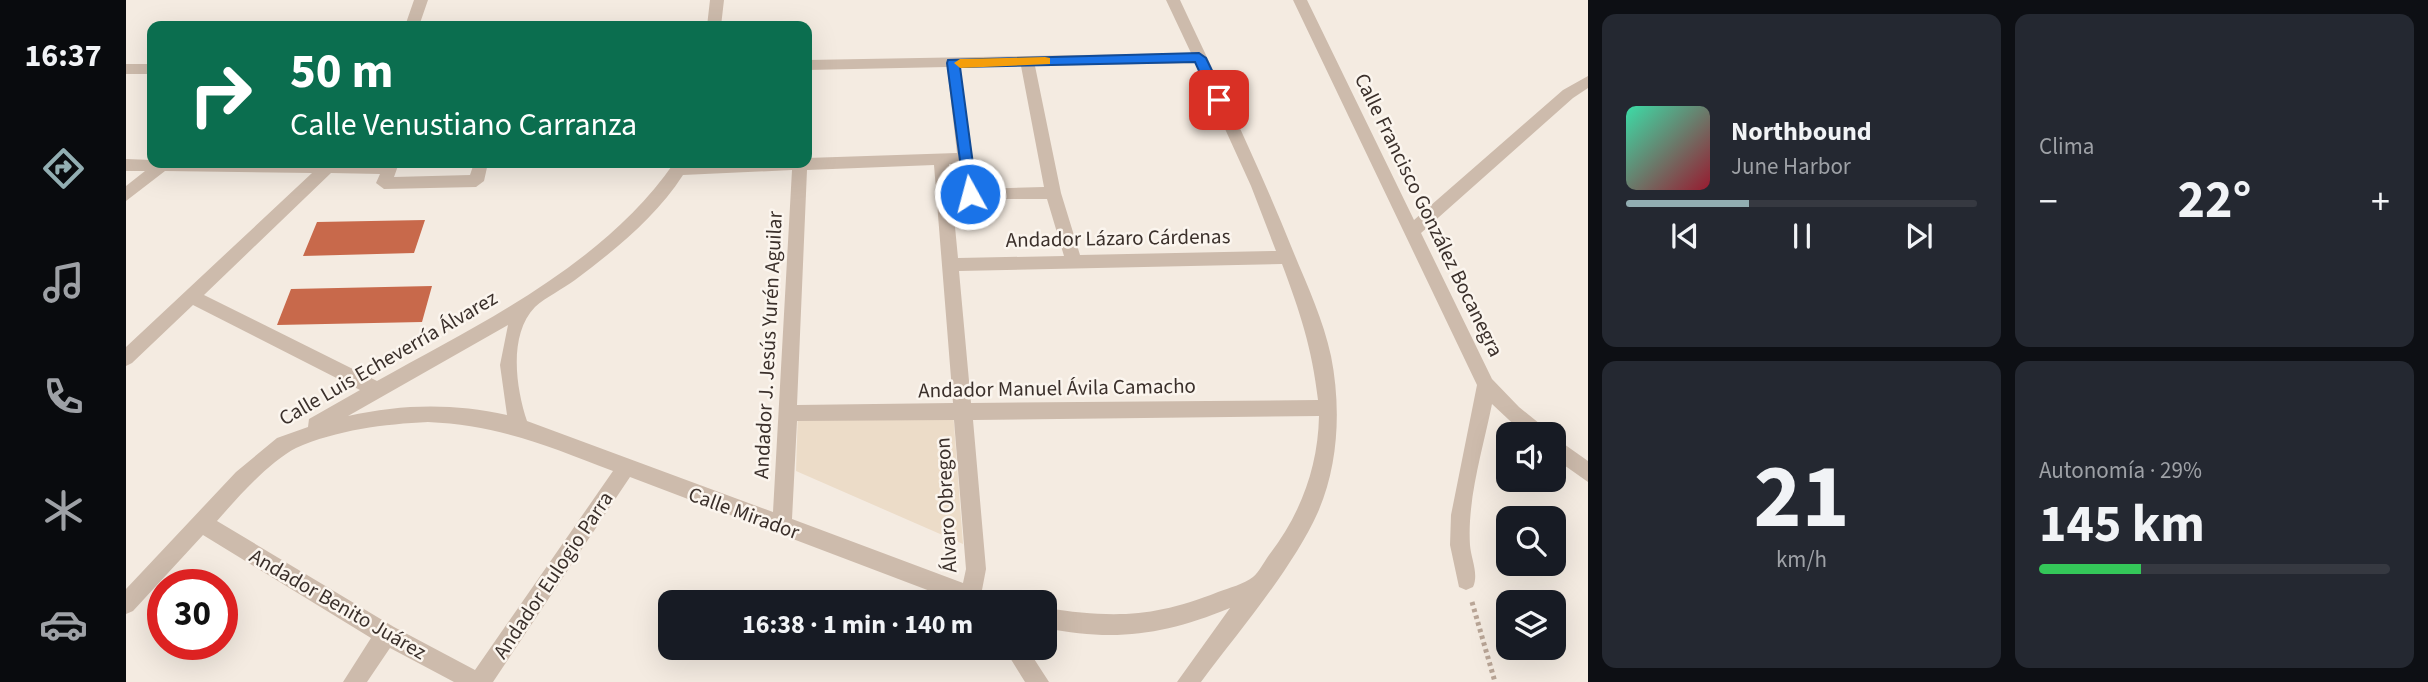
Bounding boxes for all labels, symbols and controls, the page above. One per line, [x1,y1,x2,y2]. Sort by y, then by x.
text: 16:37 [24,33,102,79]
text: 50 m [290,37,394,107]
icon: right [175,49,266,140]
street label: Calle Francisco González Bocanegra [1347,68,1511,362]
pin [1189,70,1249,130]
icon: arrive [1200,81,1238,119]
text: Calle Venustiano Carranza [290,102,637,148]
text: Northbound [1731,113,1872,150]
text: Clima [2039,130,2094,163]
icon: directions [39,144,88,193]
text: June Harbor [1731,150,1851,183]
position arrow [933,157,1007,231]
text: 22° [2178,164,2251,238]
text: − [2039,175,2058,229]
text: + [2371,175,2390,229]
street label: Andador J. Jesús Yurén Aguilar [746,210,790,480]
icon: previous [1666,217,1704,255]
icon: pause [1783,217,1821,255]
icon: next [1900,217,1938,255]
street label: Andador Lázaro Cárdenas [1005,221,1231,255]
icon: music [39,258,88,307]
street label: Calle Luis Echeverría Álvarez [273,283,503,433]
street label: Andador Manuel Ávila Camacho [918,371,1196,405]
icon: phone [39,372,88,421]
map controls [1496,422,1566,660]
button: sound [1496,422,1566,492]
text: 21 [1753,433,1850,562]
street label: Álvaro Obregon [927,437,965,573]
text: Autonomía · 29% [2039,454,2202,487]
street label: Calle Mirador [684,479,804,547]
street label: Andador Eulogio Parra [486,485,620,665]
icon: climate [39,486,88,535]
text: 145 km [2039,488,2205,562]
button: search [1496,506,1566,576]
street label: Andador Benito Juárez [244,541,432,667]
text: km/h [1776,543,1827,576]
speed limit sign: 30 [147,569,238,660]
button: layers [1496,590,1566,660]
icon: car [39,600,88,649]
text: 16:38 · 1 min · 140 m [742,606,973,643]

